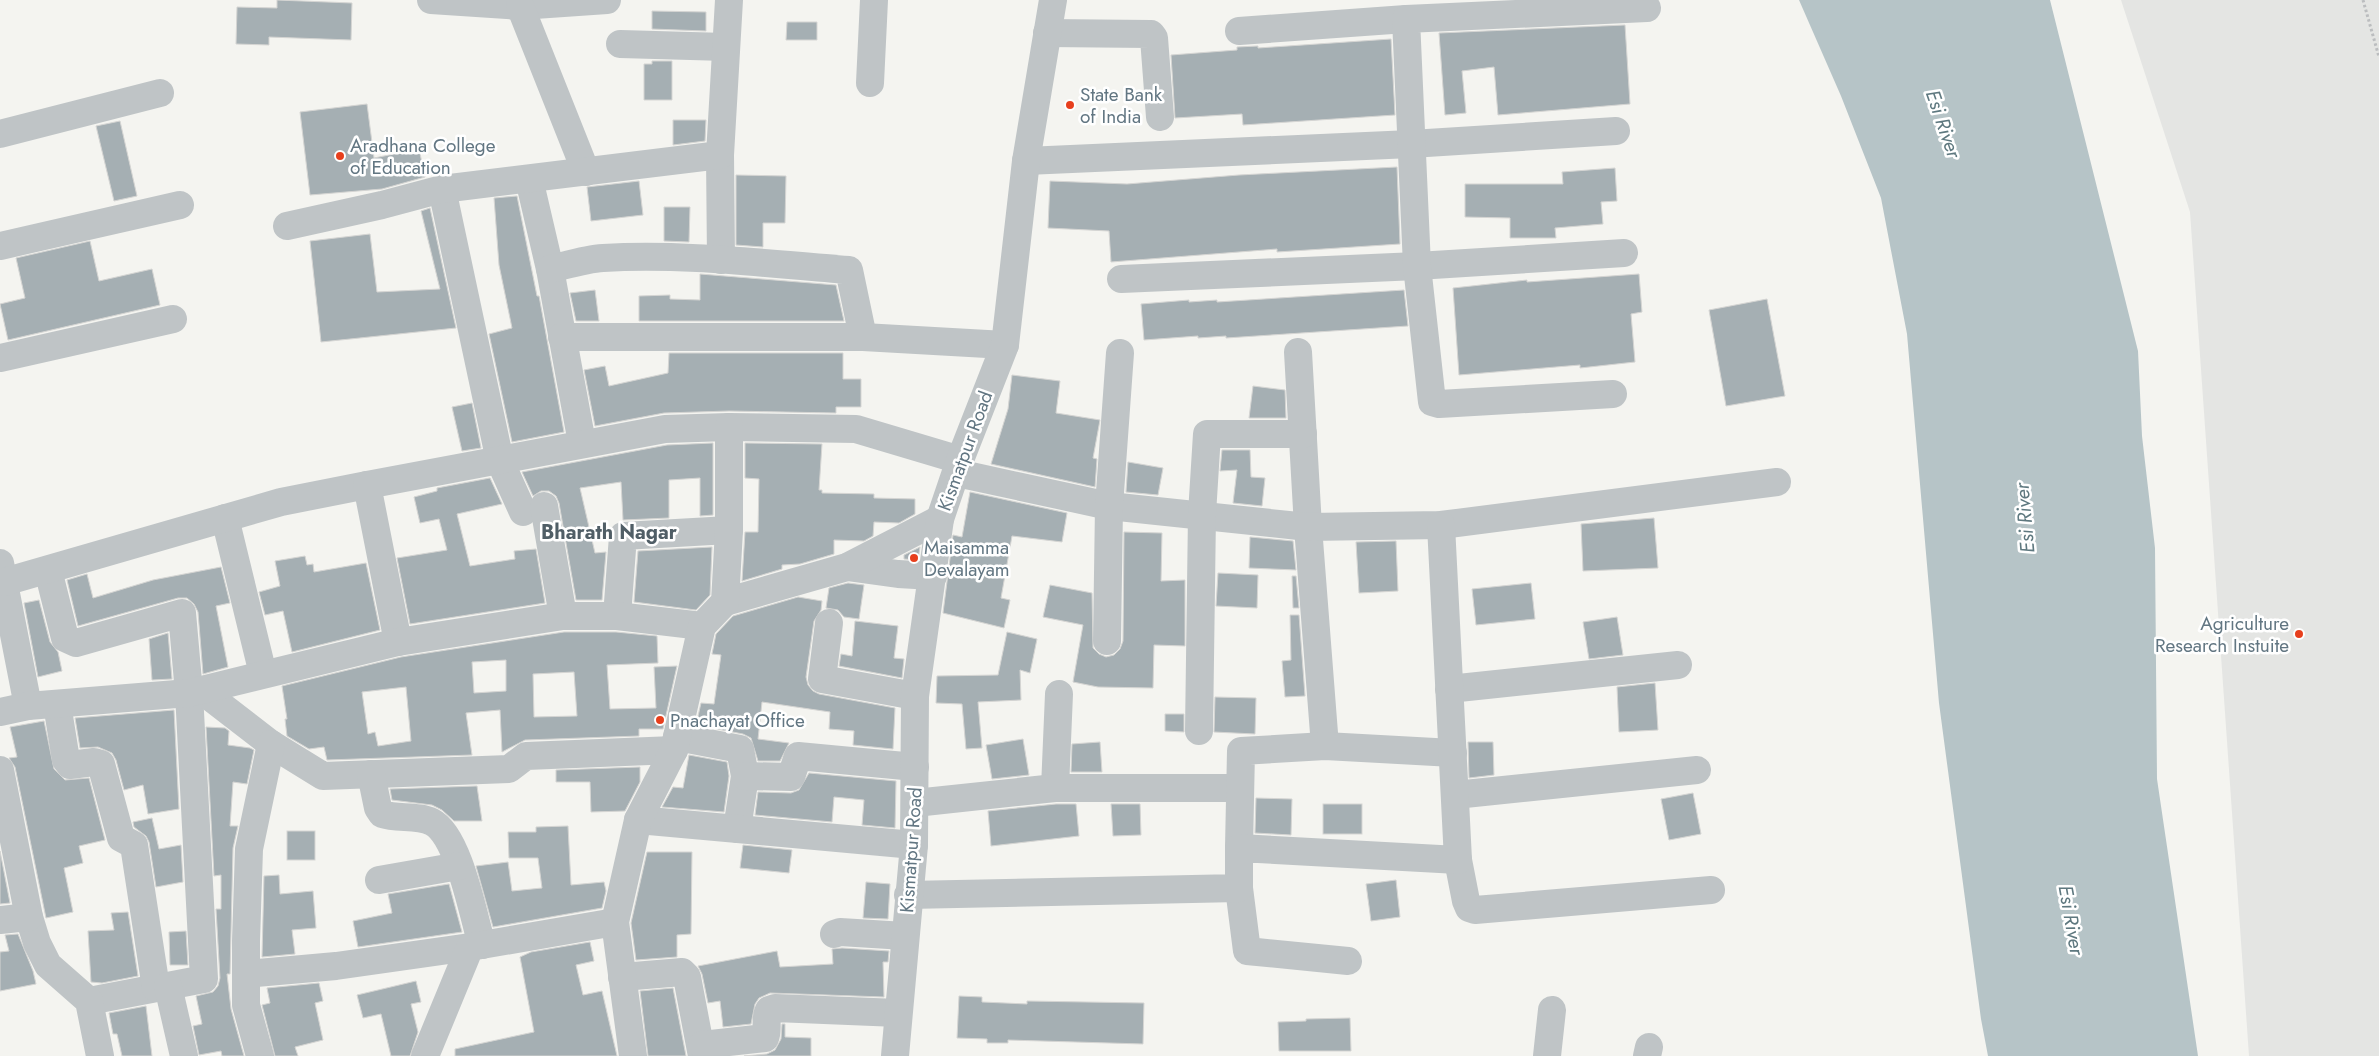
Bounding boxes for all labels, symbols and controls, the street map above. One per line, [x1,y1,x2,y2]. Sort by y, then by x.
place label: State Bank of India [1080,81,1163,130]
water label: Esi River [1918,86,1969,163]
marker: State Bank of India [1064,99,1076,111]
place label: Aradhana College of Education [350,132,496,181]
marker: Aradhana College of Education [334,150,346,162]
street label: Kismatpur Road [931,387,999,515]
water label: Esi River [2007,480,2043,554]
district label: Bharath Nagar [541,518,678,547]
place label: Maisamma Devalayam [924,534,1010,583]
marker: Maisamma Devalayam [908,552,920,564]
place label: Agriculture Research Instuite [2155,610,2289,659]
marker: Agriculture Research Instuite [2293,628,2305,640]
place label: Pnachayat Office [670,707,805,734]
marker: Pnachayat Office [654,714,666,726]
street label: Kismatpur Road [893,786,929,914]
water label: Esi River [2051,883,2092,958]

